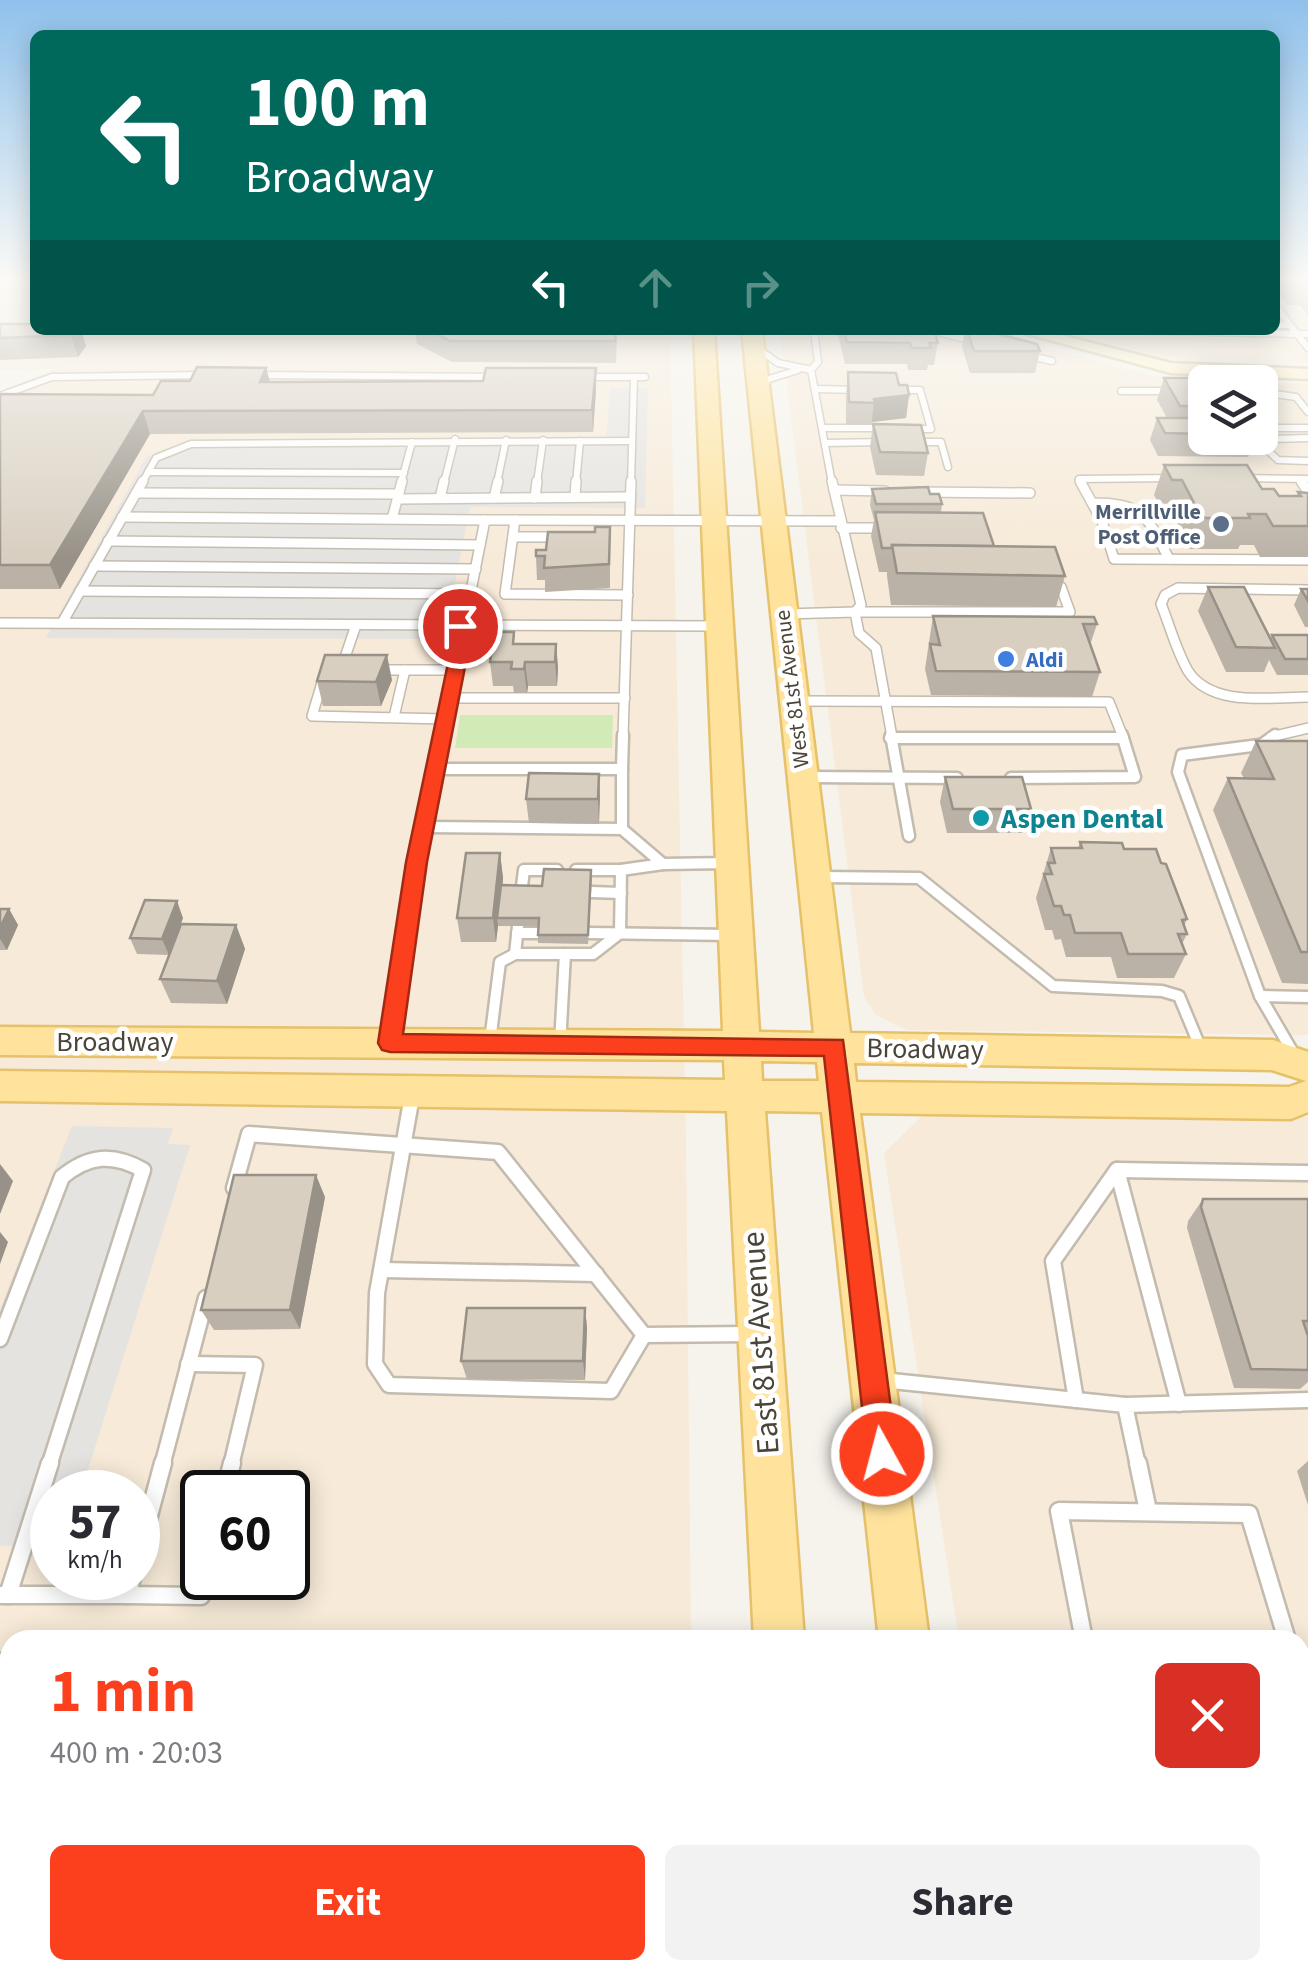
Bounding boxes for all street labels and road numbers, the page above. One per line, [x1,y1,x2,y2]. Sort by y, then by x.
street label: West 81st Avenue [766,608,818,770]
street label: Broadway [56,1022,174,1062]
street label: Broadway [866,1028,984,1070]
street label: East 81st Avenue [730,1230,792,1456]

